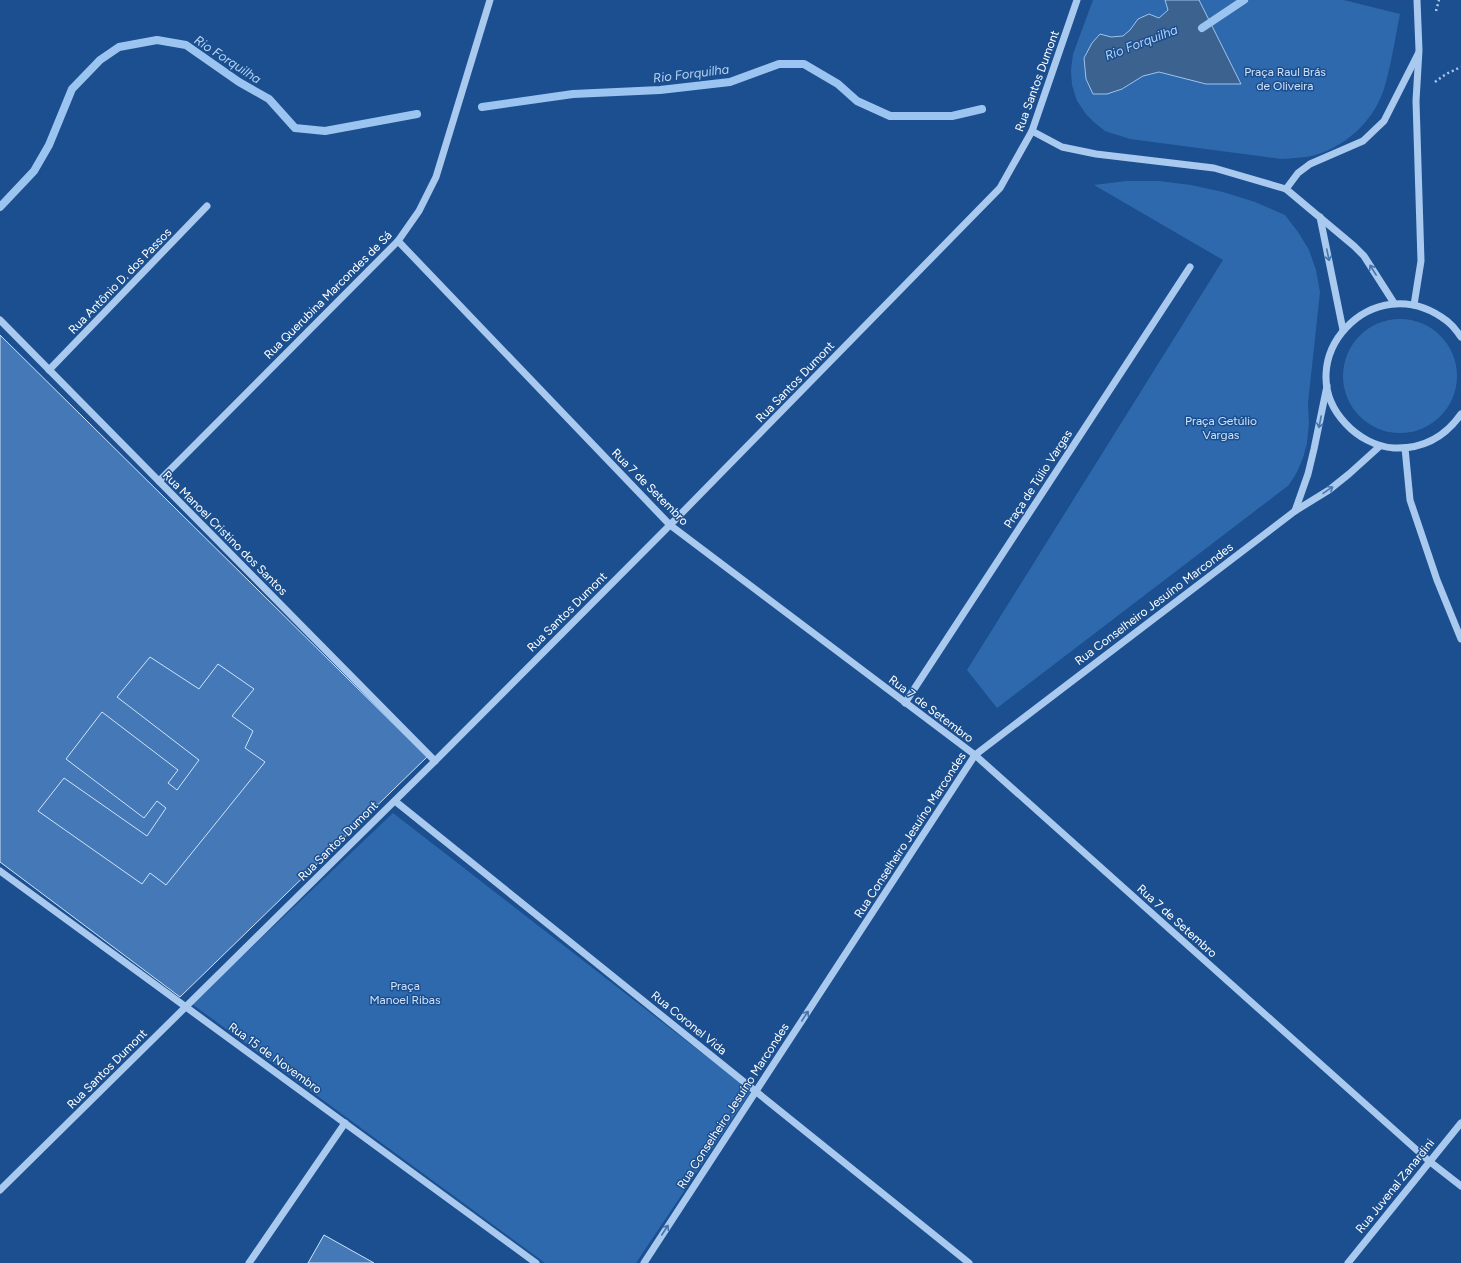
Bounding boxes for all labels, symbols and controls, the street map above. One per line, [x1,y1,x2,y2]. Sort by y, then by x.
water label: Rio Forquilha [1103,22,1180,63]
street label: Rua Santos Dumont [1012,28,1062,134]
water label: Rio Forquilha [192,32,264,87]
water label: Rio Forquilha [652,61,730,86]
park label: Praça Raul Brás de Oliveira [1244,65,1326,93]
street label: Rua Antônio D. dos Passos [66,225,175,337]
street label: Rua Querubina Marcondes de Sá [261,228,395,362]
one-way arrow [1325,248,1333,261]
one-way arrow [1369,265,1377,276]
street label: Rua Santos Dumont [753,338,837,425]
park label: Praça Getúlio Vargas [1185,414,1257,442]
one-way arrow [1315,415,1323,428]
street label: Praça de Túlio Vargas [1001,427,1075,531]
street label: Rua 7 de Setembro [609,446,691,528]
street label: Rua Manoel Cristino dos Santos [160,468,290,598]
one-way arrow [1322,486,1333,494]
street label: Rua Conselheiro Jesuíno Marcondes [1072,540,1236,668]
street label: Rua Santos Dumont [524,569,610,655]
street label: Rua 7 de Setembro [886,673,976,745]
street label: Rua Conselheiro Jesuíno Marcondes [851,749,969,920]
street label: Rua Santos Dumont [295,798,381,884]
street label: Rua 7 de Setembro [1134,882,1220,961]
park label: Praça Manoel Ribas [369,979,441,1007]
street label: Rua Coronel Vida [648,988,730,1058]
one-way arrow [801,1011,809,1022]
street label: Rua 15 de Novembro [226,1020,324,1096]
street label: Rua Conselheiro Jesuíno Marcondes [674,1020,792,1191]
street label: Rua Santos Dumont [64,1026,150,1112]
street label: Rua Juvenal Zanardini [1353,1136,1437,1236]
one-way arrow [661,1225,669,1236]

